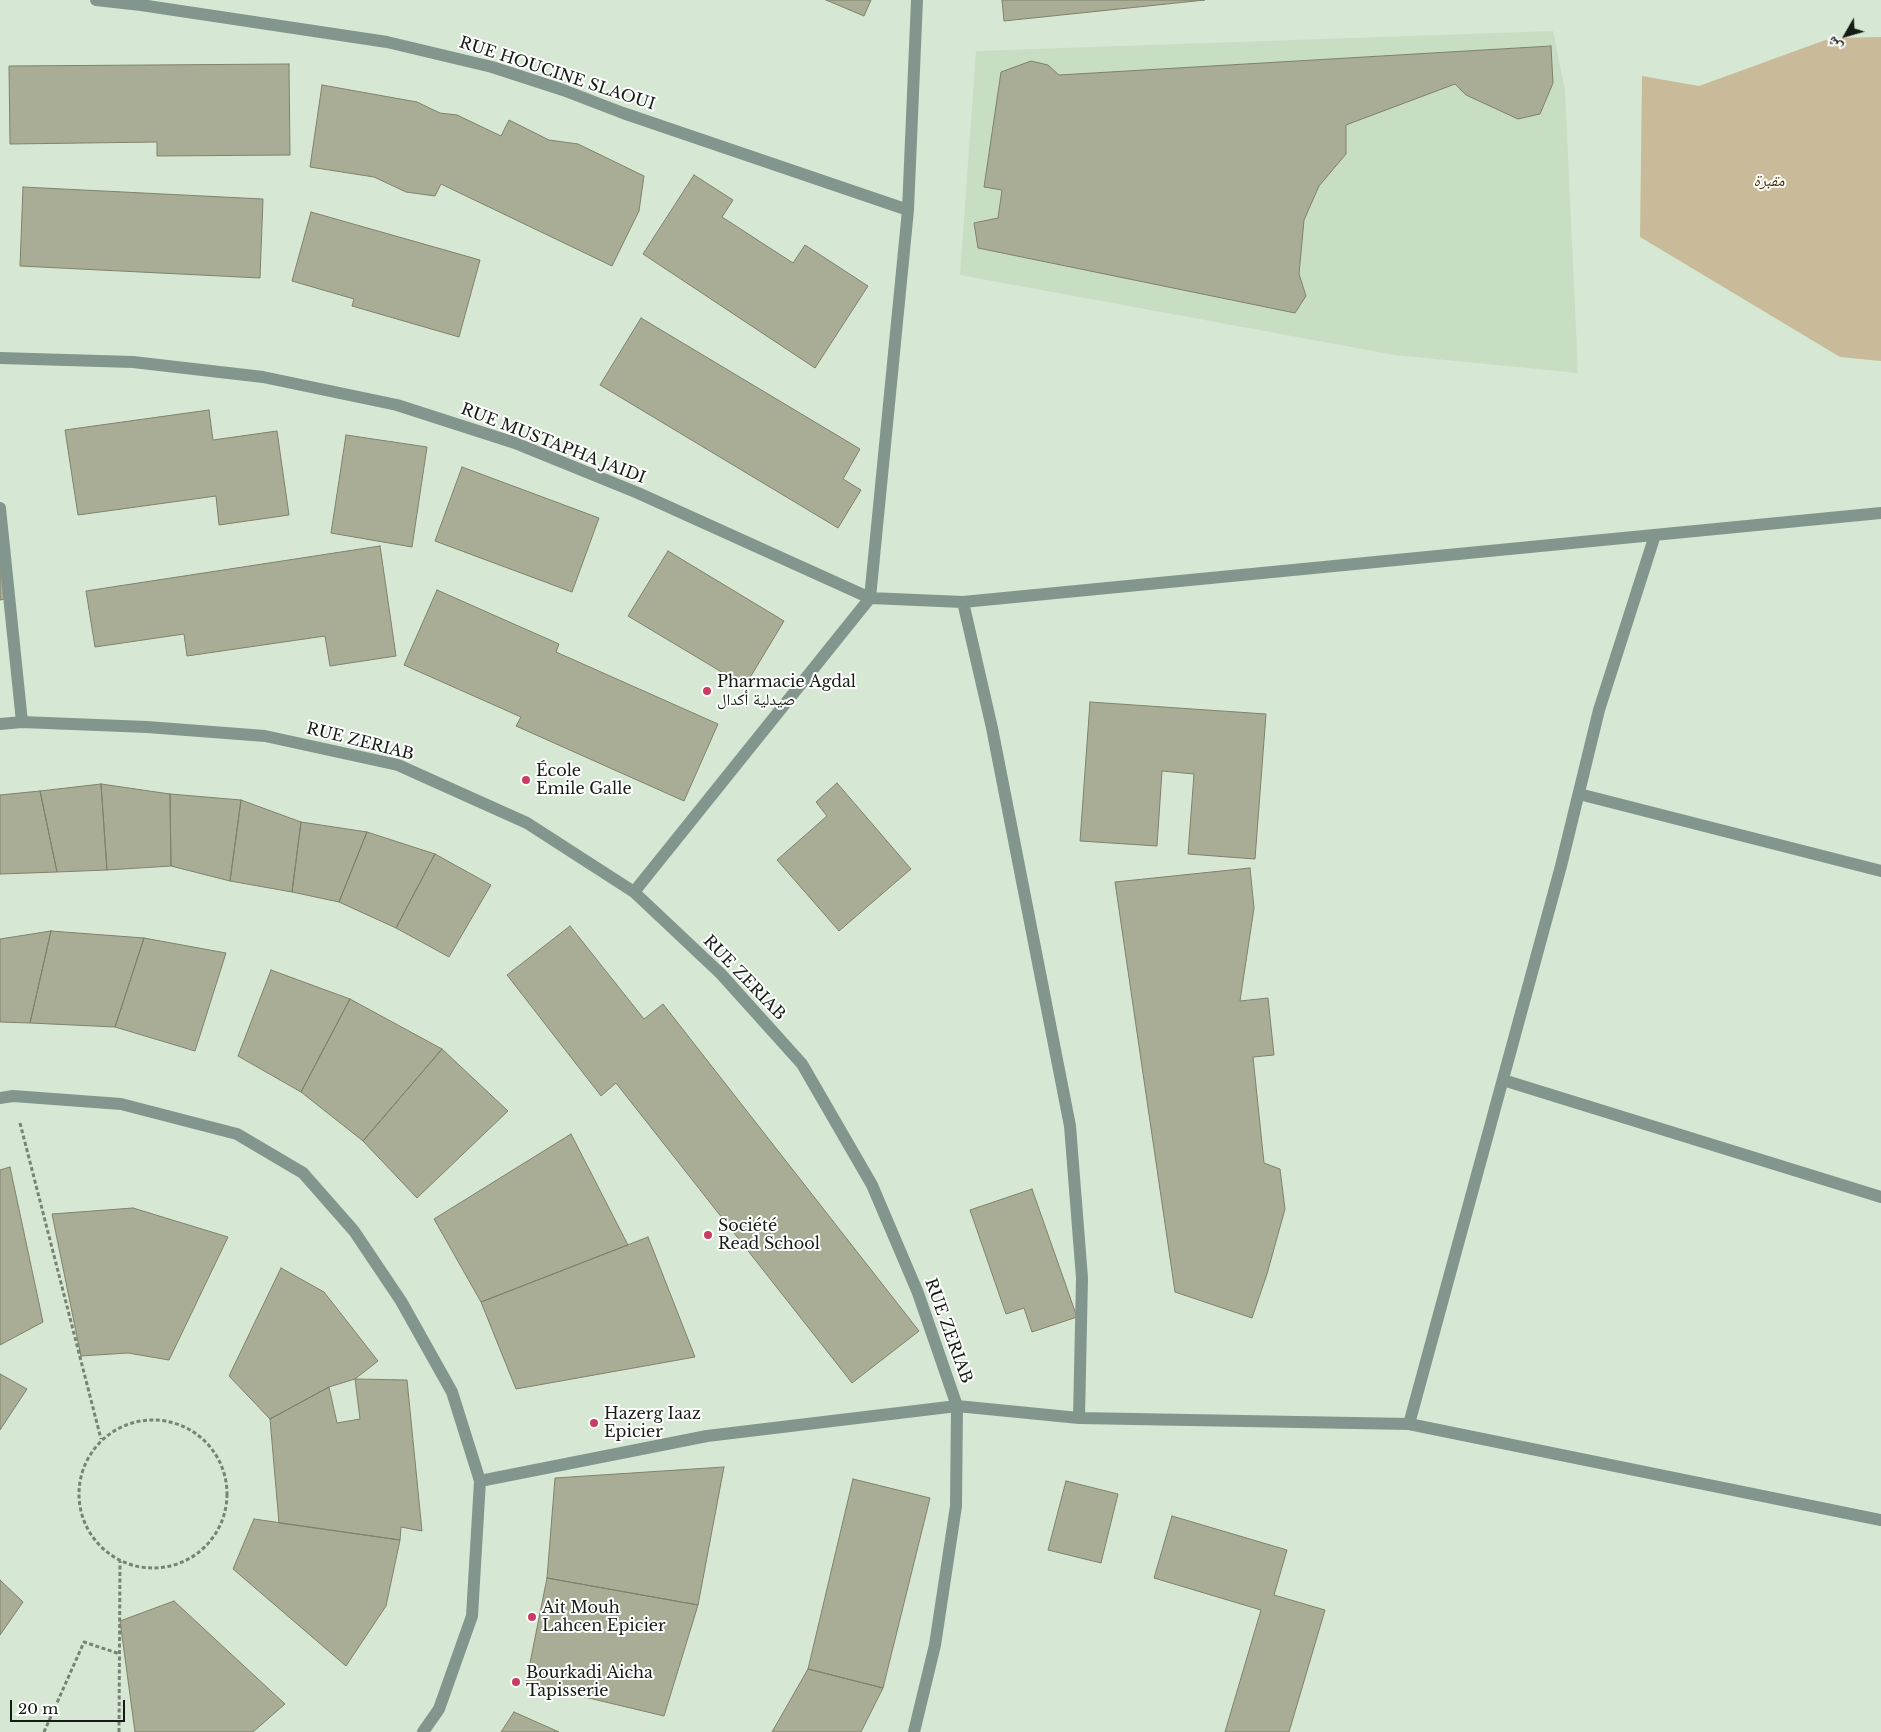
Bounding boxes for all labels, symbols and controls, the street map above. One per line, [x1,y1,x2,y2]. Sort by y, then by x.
north arrow [1821,10,1871,60]
street label: RUE HOUCINE SLAOUI [457,33,657,115]
text: ش [1823,33,1846,56]
park label: مقبرة [1753,171,1785,191]
street label: RUE MUSTAPHA JAIDI [458,400,648,488]
place label: Pharmacie Agdal صيدلية أكدال [717,672,856,710]
marker: Pharmacie Agdal صيدلية أكدال [701,685,713,697]
street label: RUE ZERIAB [304,719,416,765]
place label: École Emile Galle [536,761,632,799]
marker: École Emile Galle [520,774,532,786]
street label: RUE ZERIAB [699,932,789,1024]
place label: Société Read School [718,1216,820,1254]
marker: Société Read School [702,1229,714,1241]
street label: RUE ZERIAB [920,1276,976,1386]
place label: Hazerg Iaaz Epicier [604,1404,701,1442]
marker: Hazerg Iaaz Epicier [588,1417,600,1429]
place label: Ait Mouh Lahcen Epicier [542,1598,666,1636]
marker: Ait Mouh Lahcen Epicier [526,1611,538,1623]
place label: Bourkadi Aicha Tapisserie [526,1663,653,1701]
marker: Bourkadi Aicha Tapisserie [510,1676,522,1688]
scale bar [12,1690,128,1722]
text: 20 m [18,1699,58,1718]

